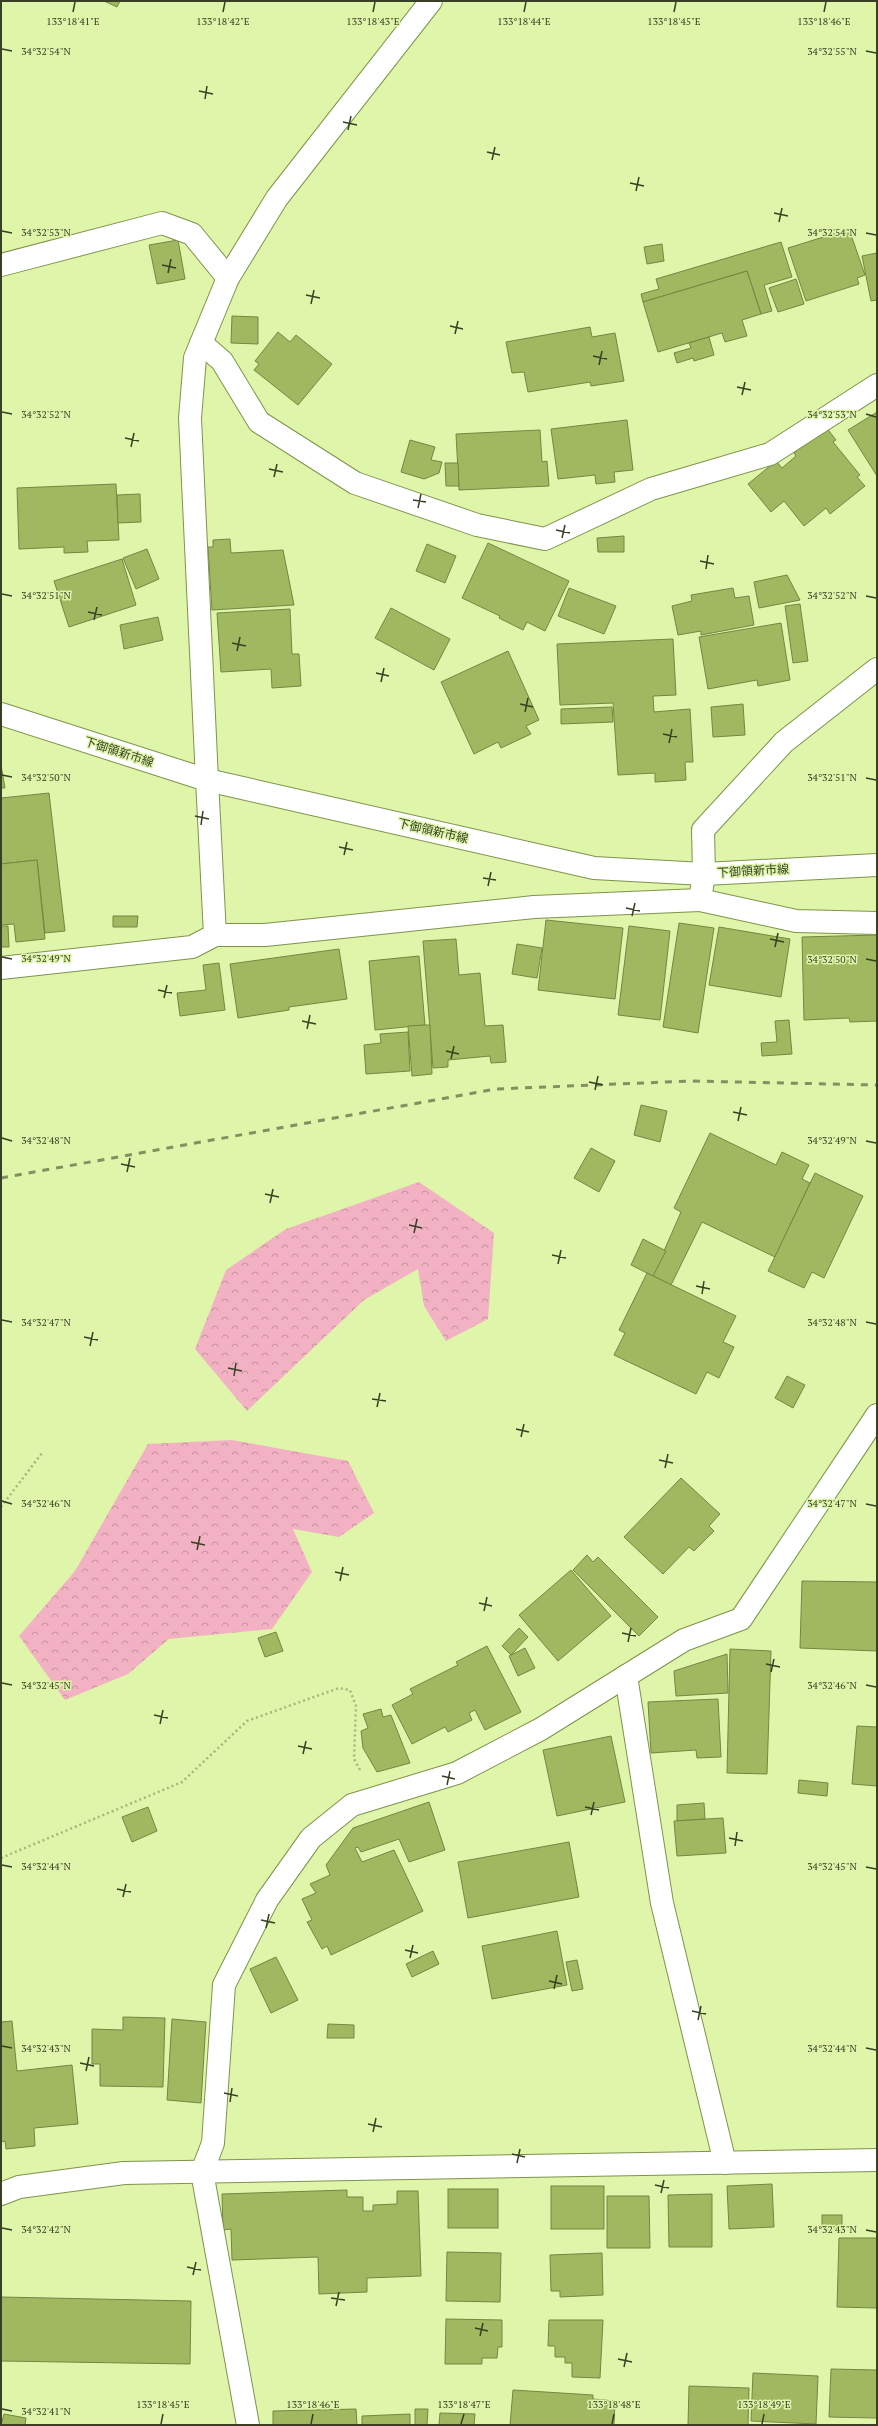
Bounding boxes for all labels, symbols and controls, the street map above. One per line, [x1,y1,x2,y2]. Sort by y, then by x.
text: 133°18'41"E [46,15,100,28]
text: 133°18'42"E [196,15,250,28]
text: 133°18'43"E [346,15,400,28]
text: 133°18'44"E [497,15,551,28]
text: 133°18'45"E [647,15,701,28]
text: 133°18'46"E [797,15,851,28]
text: 34°32'54"N [21,45,71,58]
text: 34°32'55"N [807,45,857,58]
text: 34°32'53"N [21,226,71,239]
text: 34°32'54"N [807,226,857,239]
text: 34°32'52"N [21,408,71,421]
text: 34°32'53"N [807,408,857,421]
text: 34°32'51"N [21,589,71,602]
text: 34°32'52"N [807,589,857,602]
street label: 下御領新市線 [83,733,156,770]
text: 34°32'50"N [21,771,71,784]
text: 34°32'51"N [807,771,857,784]
street label: 下御領新市線 [396,815,470,846]
street label: 下御領新市線 [717,861,789,880]
text: 34°32'49"N [21,952,71,965]
text: 34°32'50"N [807,953,857,966]
text: 34°32'48"N [21,1134,71,1147]
text: 34°32'49"N [807,1134,857,1147]
text: 34°32'47"N [21,1316,71,1329]
text: 34°32'48"N [807,1316,857,1329]
text: 34°32'46"N [21,1497,71,1510]
text: 34°32'47"N [807,1497,857,1510]
text: 34°32'45"N [21,1679,71,1692]
text: 34°32'46"N [807,1679,857,1692]
text: 34°32'44"N [21,1860,71,1873]
text: 34°32'45"N [807,1860,857,1873]
text: 34°32'43"N [21,2042,71,2055]
text: 34°32'44"N [807,2042,857,2055]
text: 34°32'42"N [21,2223,71,2236]
text: 34°32'43"N [807,2223,857,2236]
text: 133°18'45"E [136,2398,190,2411]
text: 133°18'46"E [286,2398,340,2411]
text: 133°18'47"E [437,2398,491,2411]
text: 133°18'48"E [587,2398,641,2411]
text: 133°18'49"E [737,2398,791,2411]
text: 34°32'41"N [21,2405,71,2418]

